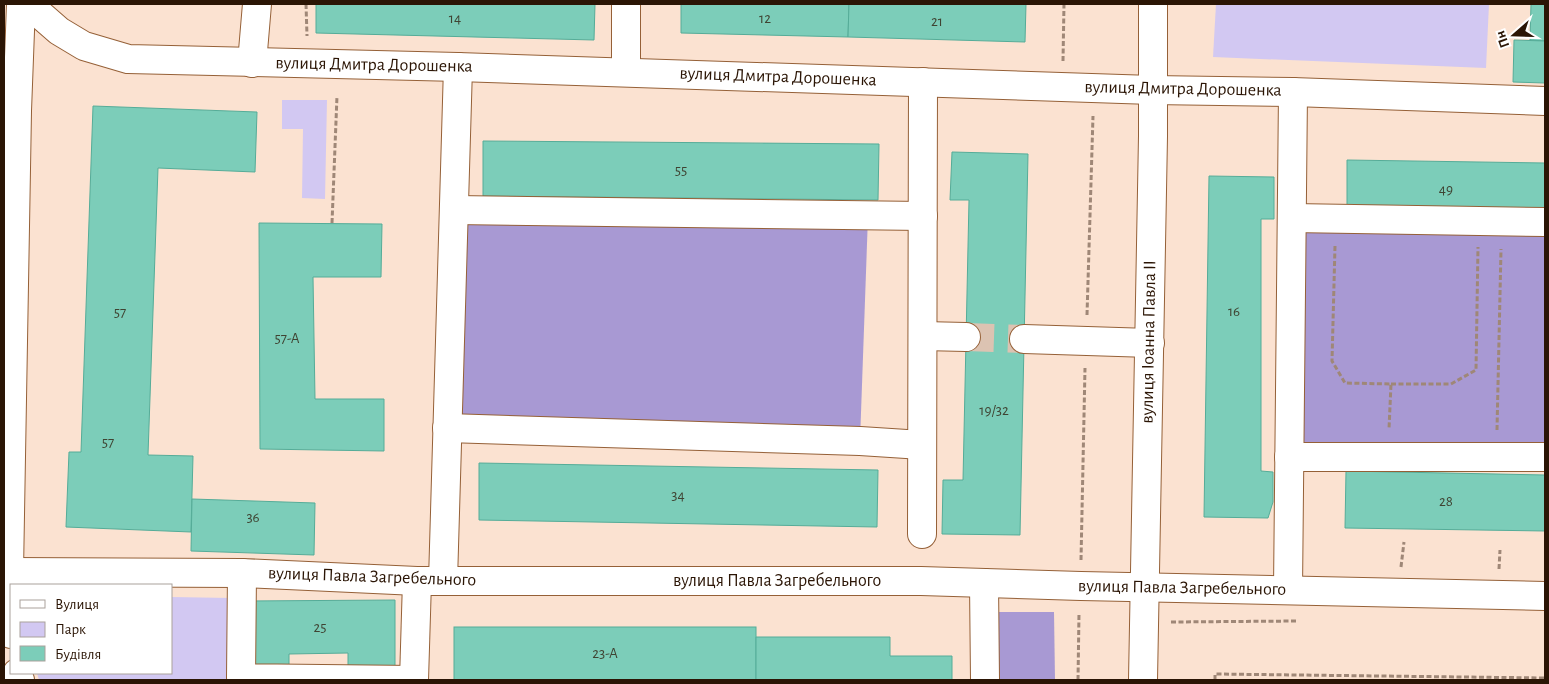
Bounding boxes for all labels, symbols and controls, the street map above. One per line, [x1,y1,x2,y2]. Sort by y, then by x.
north arrow [1489,10,1539,60]
house number: 14 [449,11,461,26]
house number: 12 [759,11,771,26]
house number: 21 [931,14,943,29]
text: Пн [1493,29,1512,50]
street label: вулиця Дмитра Дорошенка [275,54,473,76]
street label: вулиця Дмитра Дорошенка [679,65,877,89]
street label: вулиця Дмитра Дорошенка [1084,78,1282,100]
house number: 55 [675,163,687,178]
house number: 49 [1439,182,1453,197]
street label: вулиця Іоанна Павла II [1139,260,1159,424]
house number: 16 [1228,304,1240,319]
house number: 57 [114,305,126,320]
house number: 57-А [274,331,300,346]
house number: 19/32 [979,403,1009,418]
house number: 57 [102,435,114,450]
house number: 34 [671,488,685,503]
house number: 28 [1439,494,1453,509]
house number: 36 [246,510,260,525]
street label: вулиця Павла Загребельного [268,563,476,590]
street label: вулиця Павла Загребельного [673,571,881,590]
street label: вулиця Павла Загребельного [1078,576,1286,599]
legend [10,584,172,674]
text: Вулиця [55,597,99,612]
house number: 25 [313,620,327,635]
text: Парк [55,622,86,637]
house number: 23-А [592,646,618,661]
text: Будівля [55,647,101,662]

